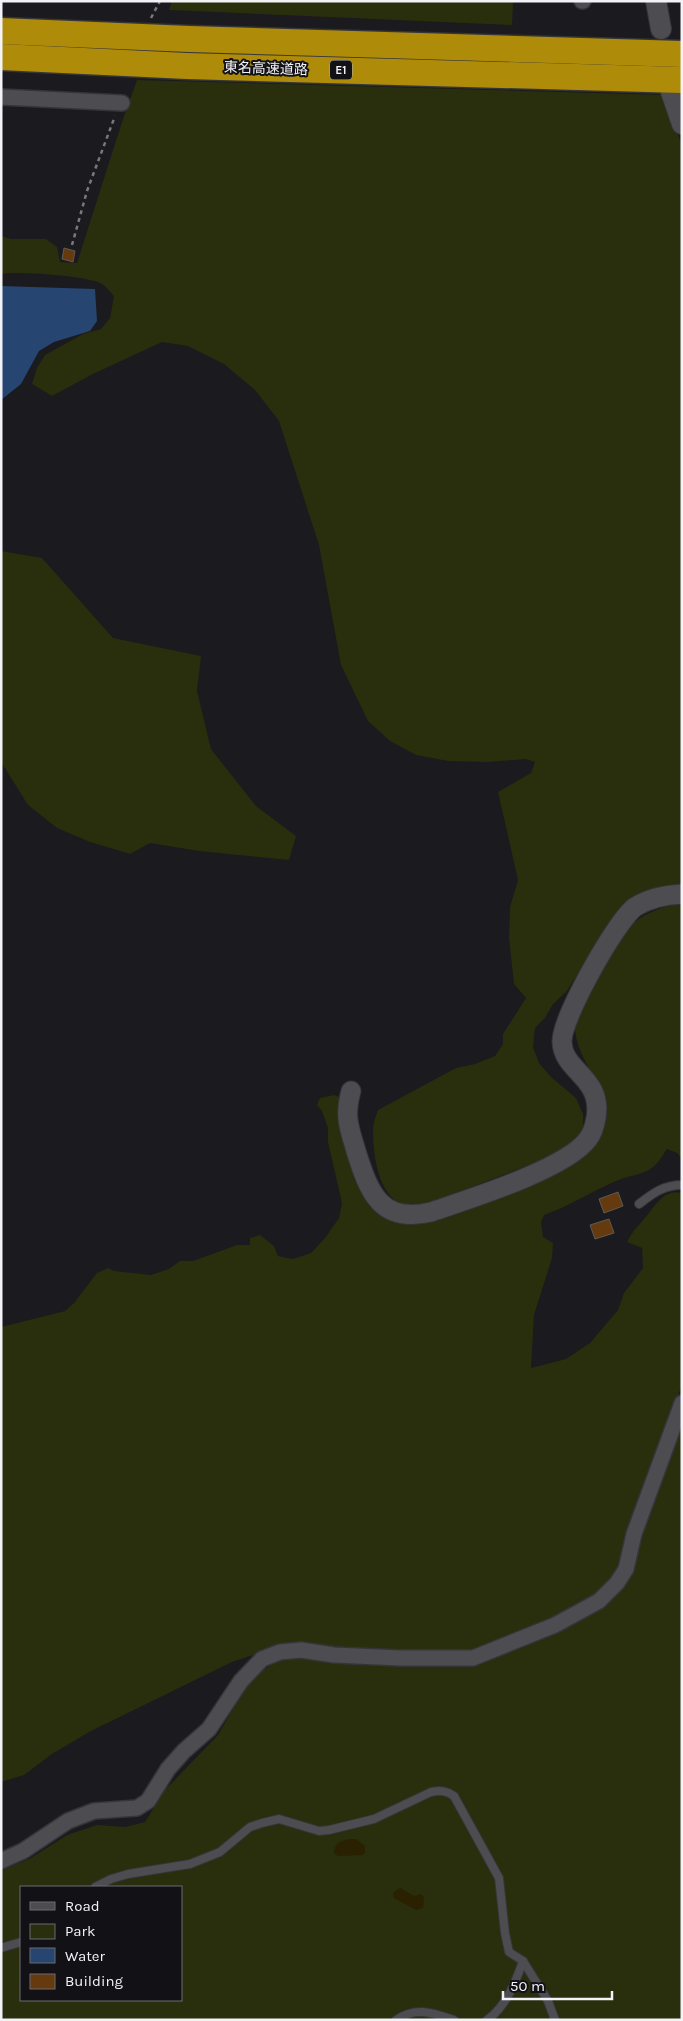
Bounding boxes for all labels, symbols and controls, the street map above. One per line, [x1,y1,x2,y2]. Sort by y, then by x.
street label: 東名高速道路 [224,59,308,78]
road number: E1 [330,60,352,80]
legend [20,1886,182,2001]
text: Road [65,1897,100,1915]
text: Park [65,1922,95,1940]
text: Water [65,1947,106,1965]
scale bar [503,1968,612,2000]
text: Building [65,1972,123,1990]
text: 50 m [510,1977,545,1995]

